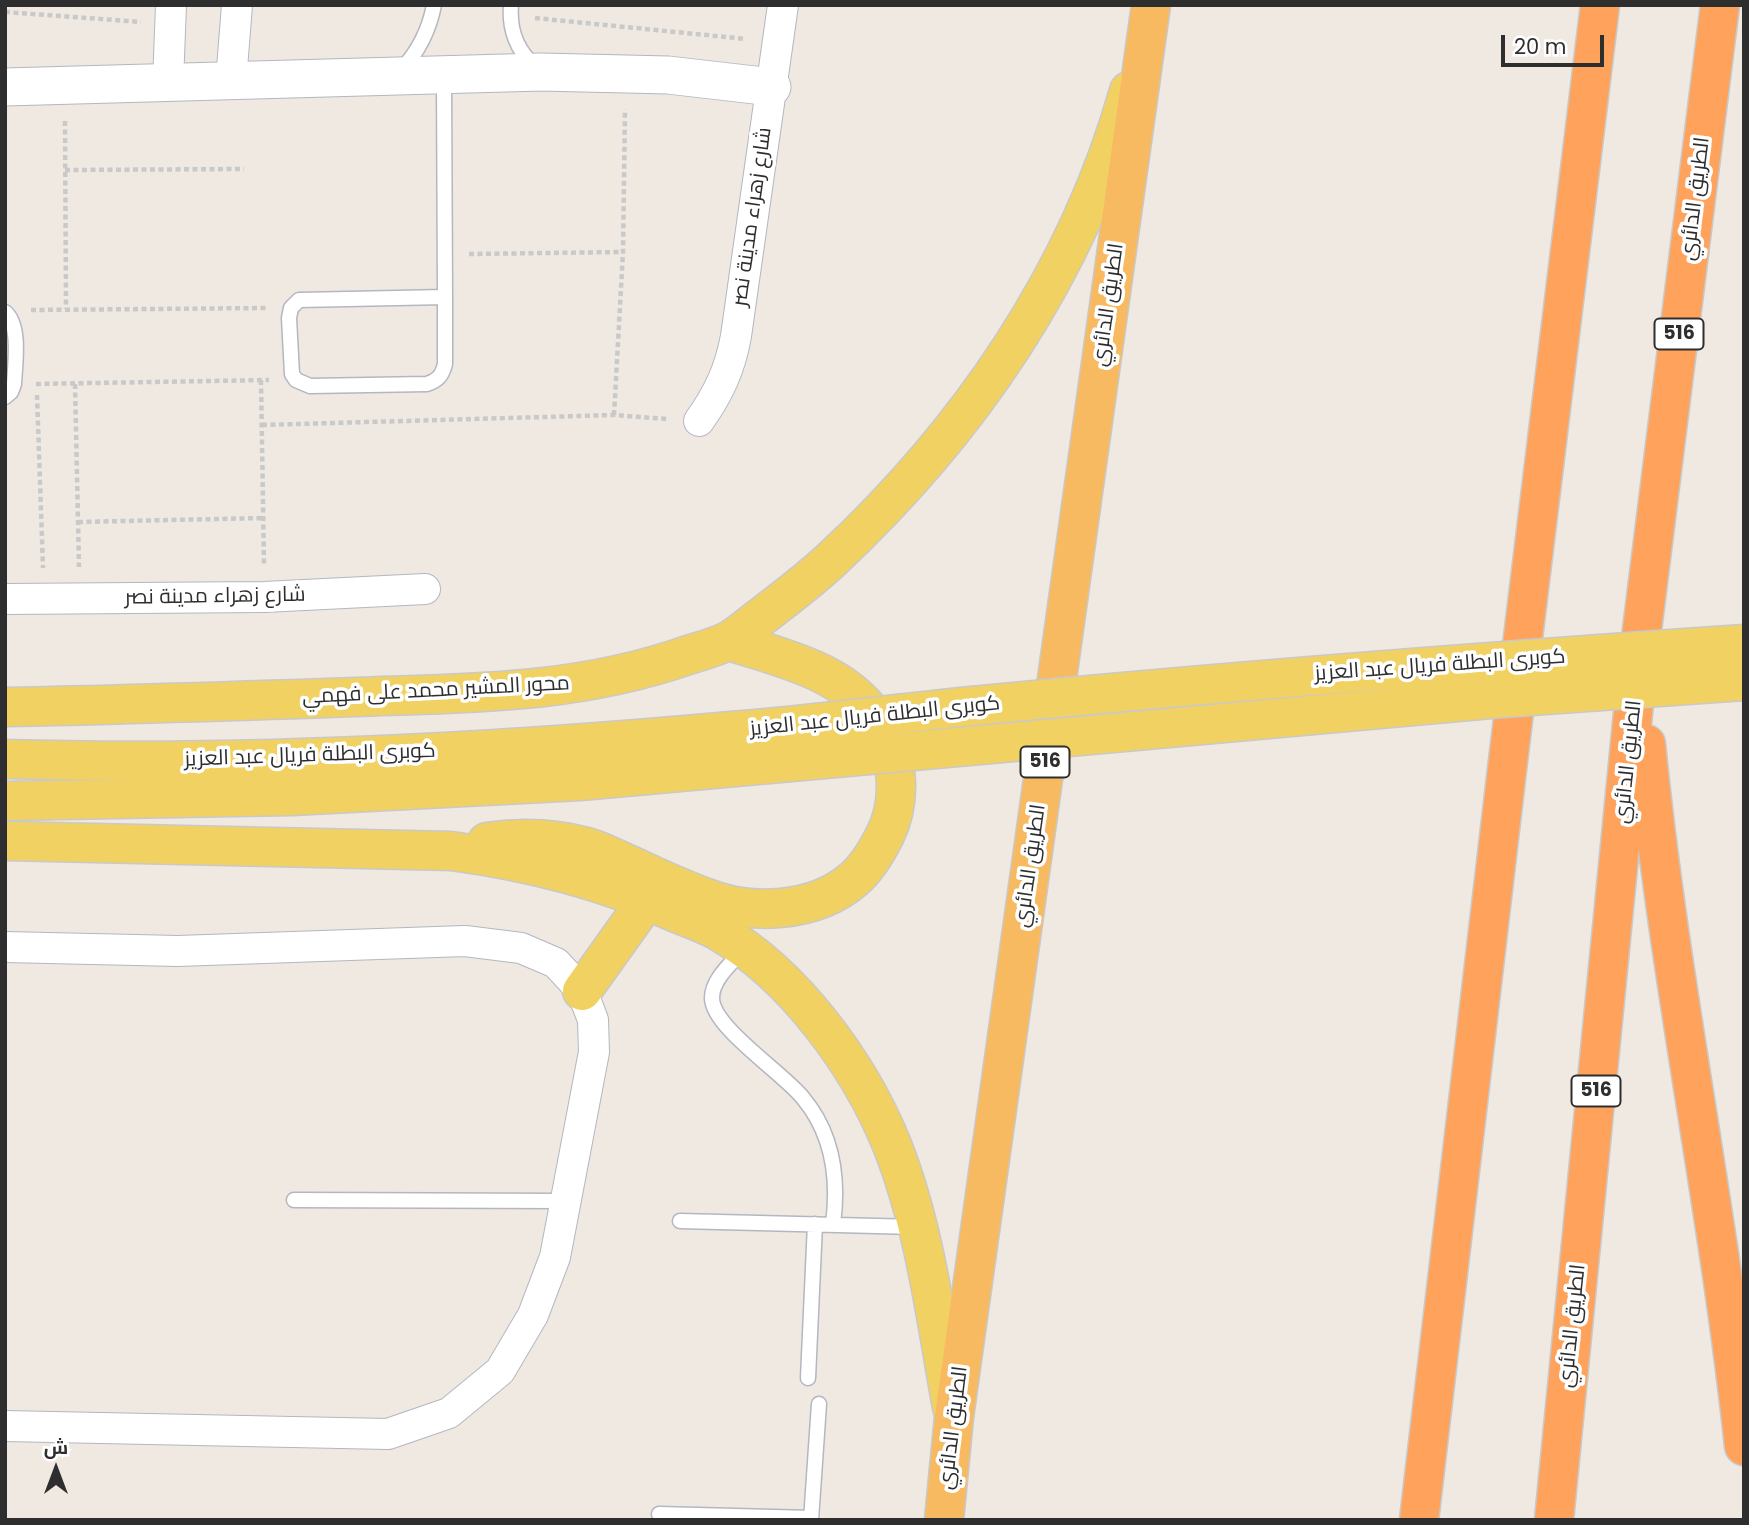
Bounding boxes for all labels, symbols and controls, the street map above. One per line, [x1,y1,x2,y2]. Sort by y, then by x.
scale bar [1504,21,1607,65]
text: 20 m [1514,32,1567,61]
street label: شارع زهراء مدينة نصر [728,126,778,308]
street label: الطريق الدائري [1676,136,1716,262]
street label: الطريق الدائري [1088,242,1130,368]
road number: 516 [1654,318,1704,350]
street label: شارع زهراء مدينة نصر [124,583,306,611]
street label: كوبرى البطلة فريال عبد العزيز [1314,645,1566,687]
street label: محور المشير محمد على فهمي [302,671,570,711]
street label: كوبرى البطلة فريال عبد العزيز [749,691,1001,743]
street label: الطريق الدائري [1610,699,1648,825]
street label: كوبرى البطلة فريال عبد العزيز [184,739,436,773]
road number: 516 [1020,747,1070,778]
street label: الطريق الدائري [1010,803,1052,929]
road number: 516 [1572,1076,1620,1106]
street label: الطريق الدائري [1554,1263,1592,1389]
street label: الطريق الدائري [934,1365,974,1491]
north arrow [21,1434,91,1504]
text: ش [44,1434,68,1461]

